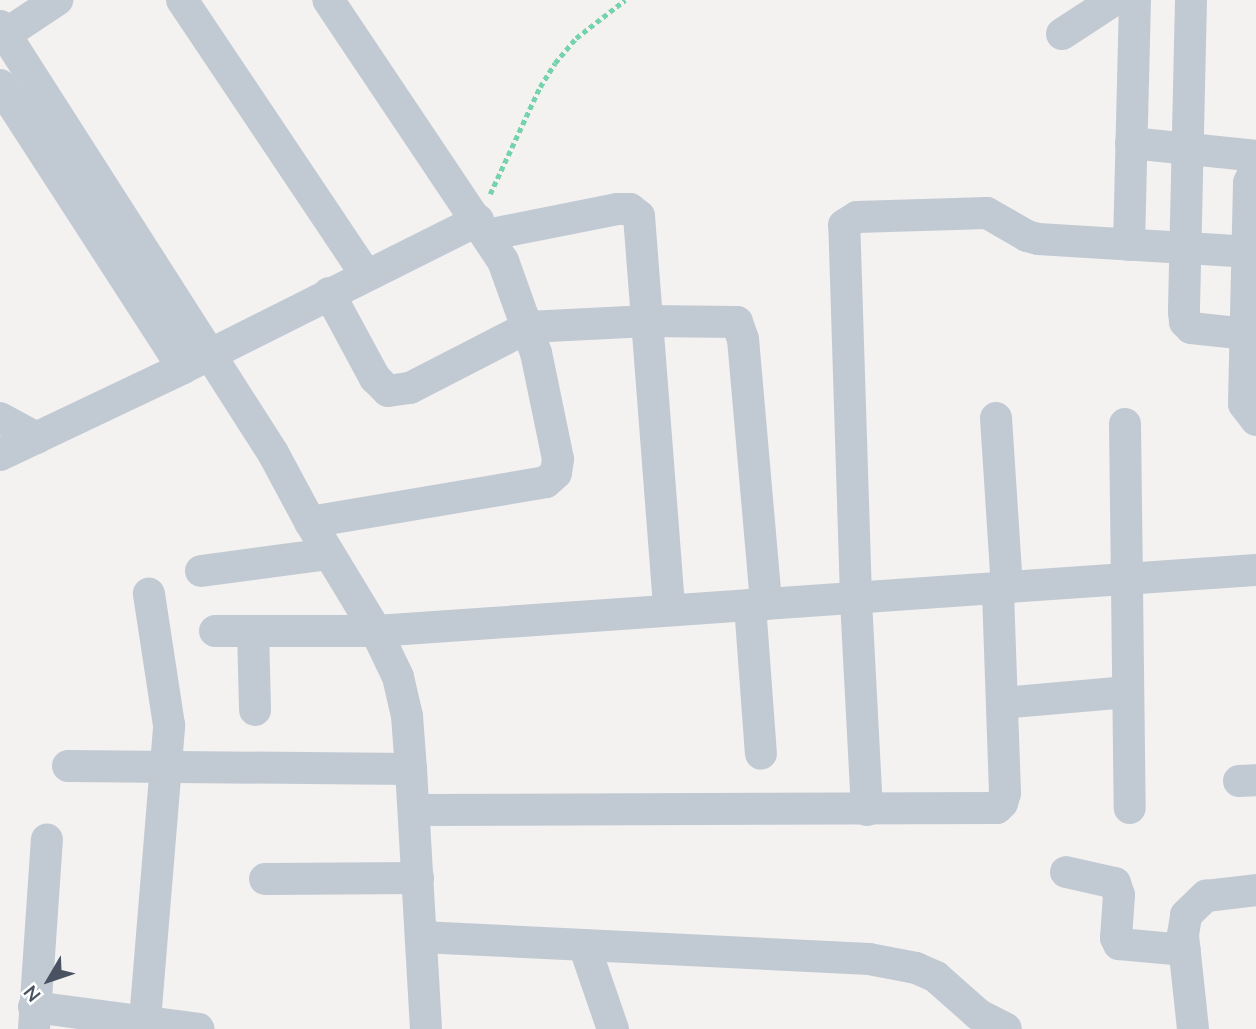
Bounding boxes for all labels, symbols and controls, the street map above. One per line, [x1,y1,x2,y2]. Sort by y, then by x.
north arrow [14,945,84,1015]
text: N [18,980,47,1007]

